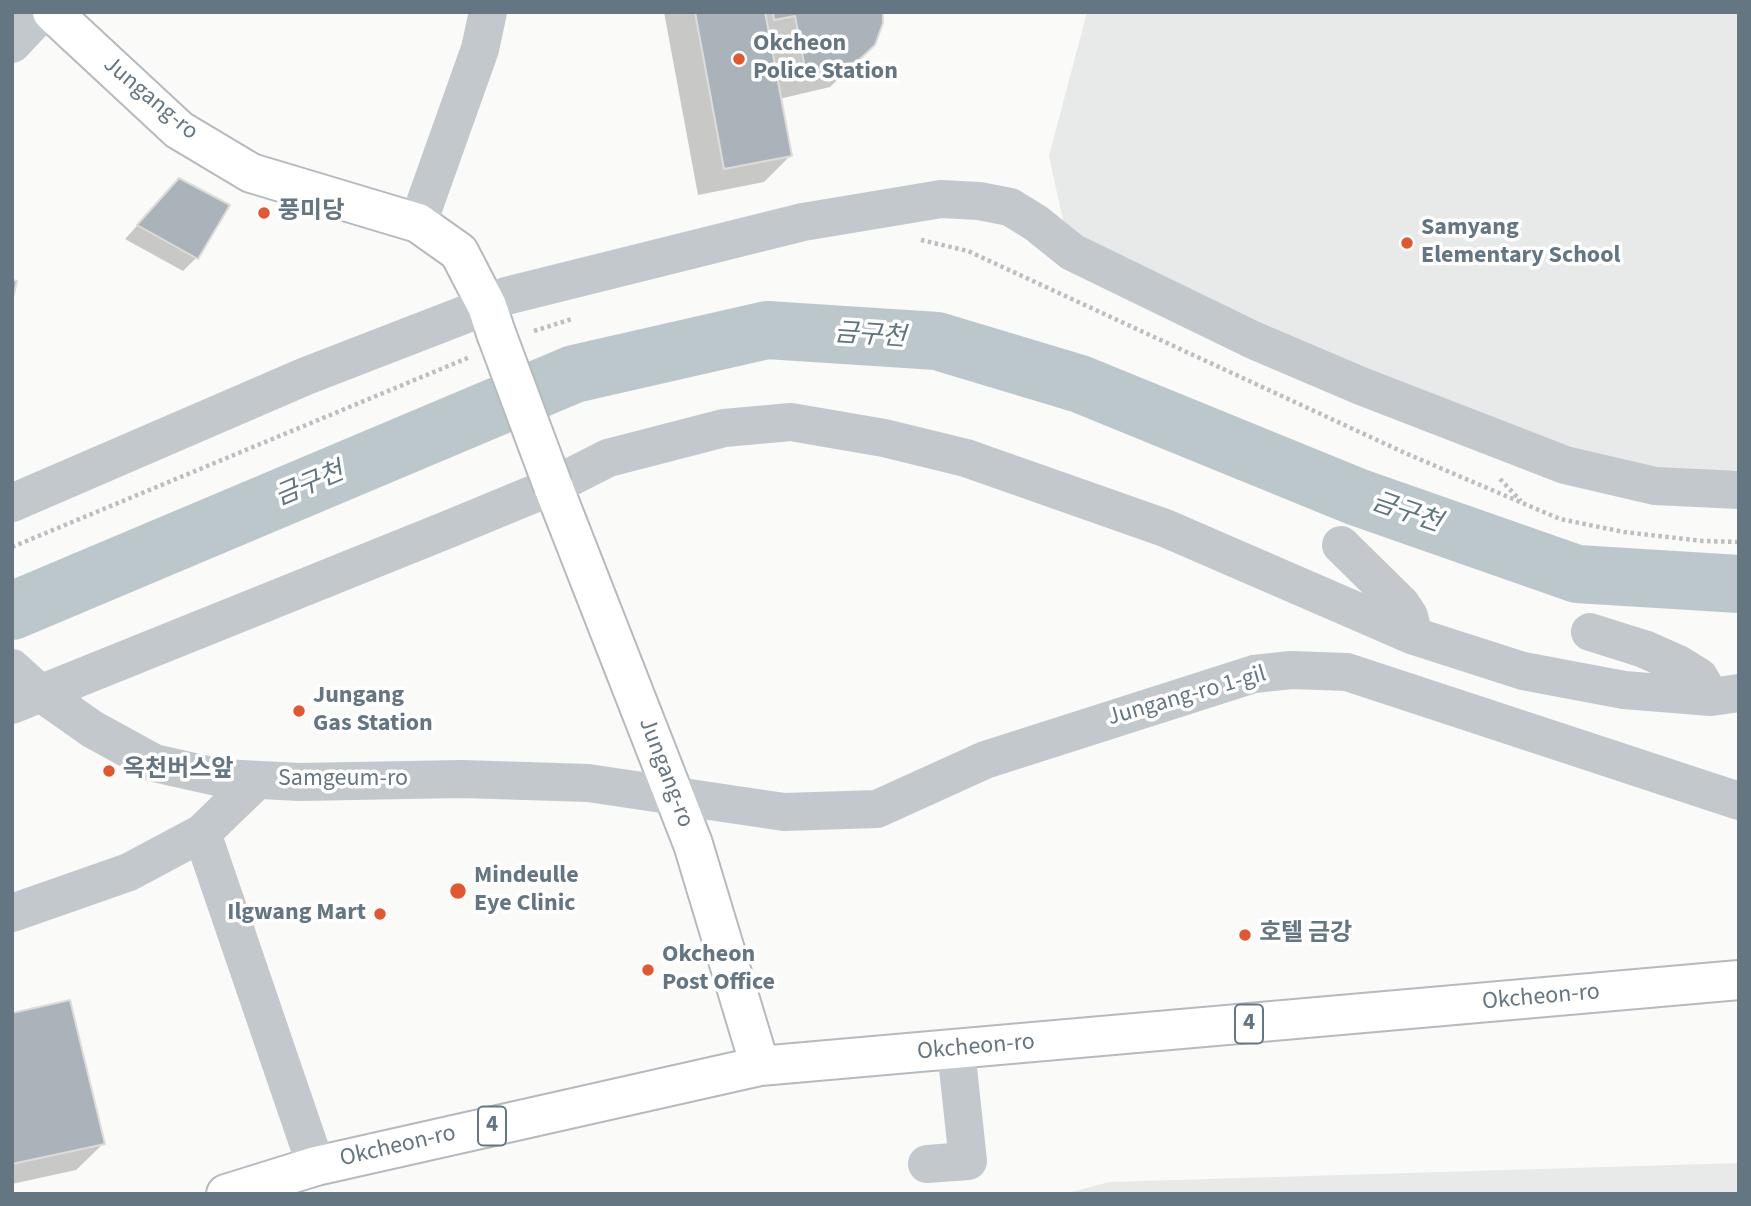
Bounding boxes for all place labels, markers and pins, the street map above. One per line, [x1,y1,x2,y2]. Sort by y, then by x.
place label: Okcheon Police Station [753,31,898,87]
marker: Okcheon Police Station [731,51,747,67]
place label: 풍미당 [278,199,344,227]
marker: 풍미당 [256,205,272,221]
place label: Samyang Elementary School [1421,215,1620,271]
marker: Samyang Elementary School [1399,235,1415,251]
place label: Jungang Gas Station [313,683,433,739]
marker: Jungang Gas Station [291,703,307,719]
place label: 옥천버스앞 [123,757,233,785]
marker: 옥천버스앞 [101,763,117,779]
place label: Mindeulle Eye Clinic [474,863,579,919]
marker: Mindeulle Eye Clinic [448,881,468,901]
place label: Ilgwang Mart [227,900,366,928]
marker: Ilgwang Mart [372,906,388,922]
place label: 호텔 금강 [1259,921,1352,949]
marker: 호텔 금강 [1237,927,1253,943]
place label: Okcheon Post Office [662,942,775,998]
marker: Okcheon Post Office [640,962,656,978]

